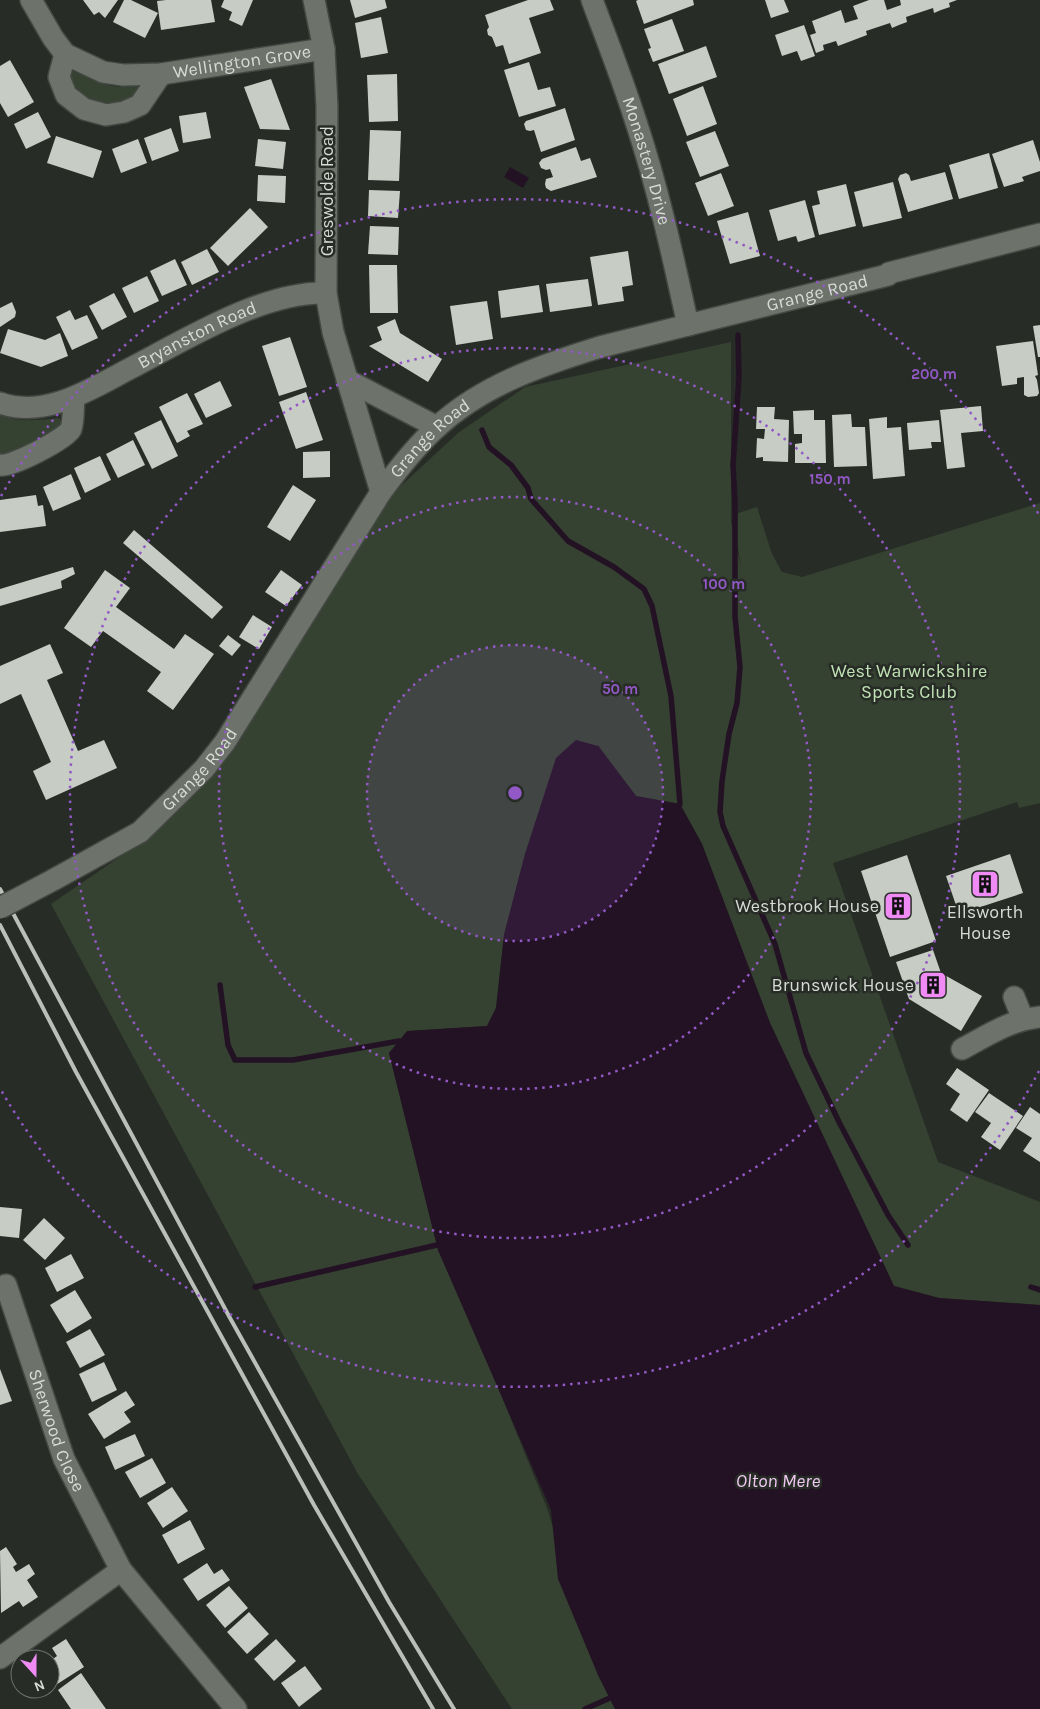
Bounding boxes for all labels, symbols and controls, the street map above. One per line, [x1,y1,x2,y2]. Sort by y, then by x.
street label: Wellington Grove [171,40,312,83]
street label: Monastery Drive [617,94,676,227]
street label: Greswolde Road [316,126,338,256]
street label: Grange Road [764,269,870,316]
street label: Bryanston Road [134,296,259,373]
text: 200 m [911,365,957,383]
street label: Grange Road [385,394,474,482]
text: 150 m [809,470,851,488]
text: 100 m [703,575,745,593]
park label: West Warwickshire Sports Club [831,660,987,703]
text: 50 m [602,680,638,698]
street label: Grange Road [157,724,242,816]
centre of rings [506,784,524,802]
building icon: Ellsworth House [970,869,1000,899]
building icon: Westbrook House [883,891,913,921]
place label: Westbrook House [735,895,879,917]
place label: Ellsworth House [947,901,1023,944]
building icon: Brunswick House [918,970,948,1000]
place label: Brunswick House [772,974,914,996]
street label: Sherwood Close [24,1366,90,1496]
water label: Olton Mere [736,1470,820,1492]
north arrow [10,1649,60,1699]
text: N [32,1676,47,1695]

